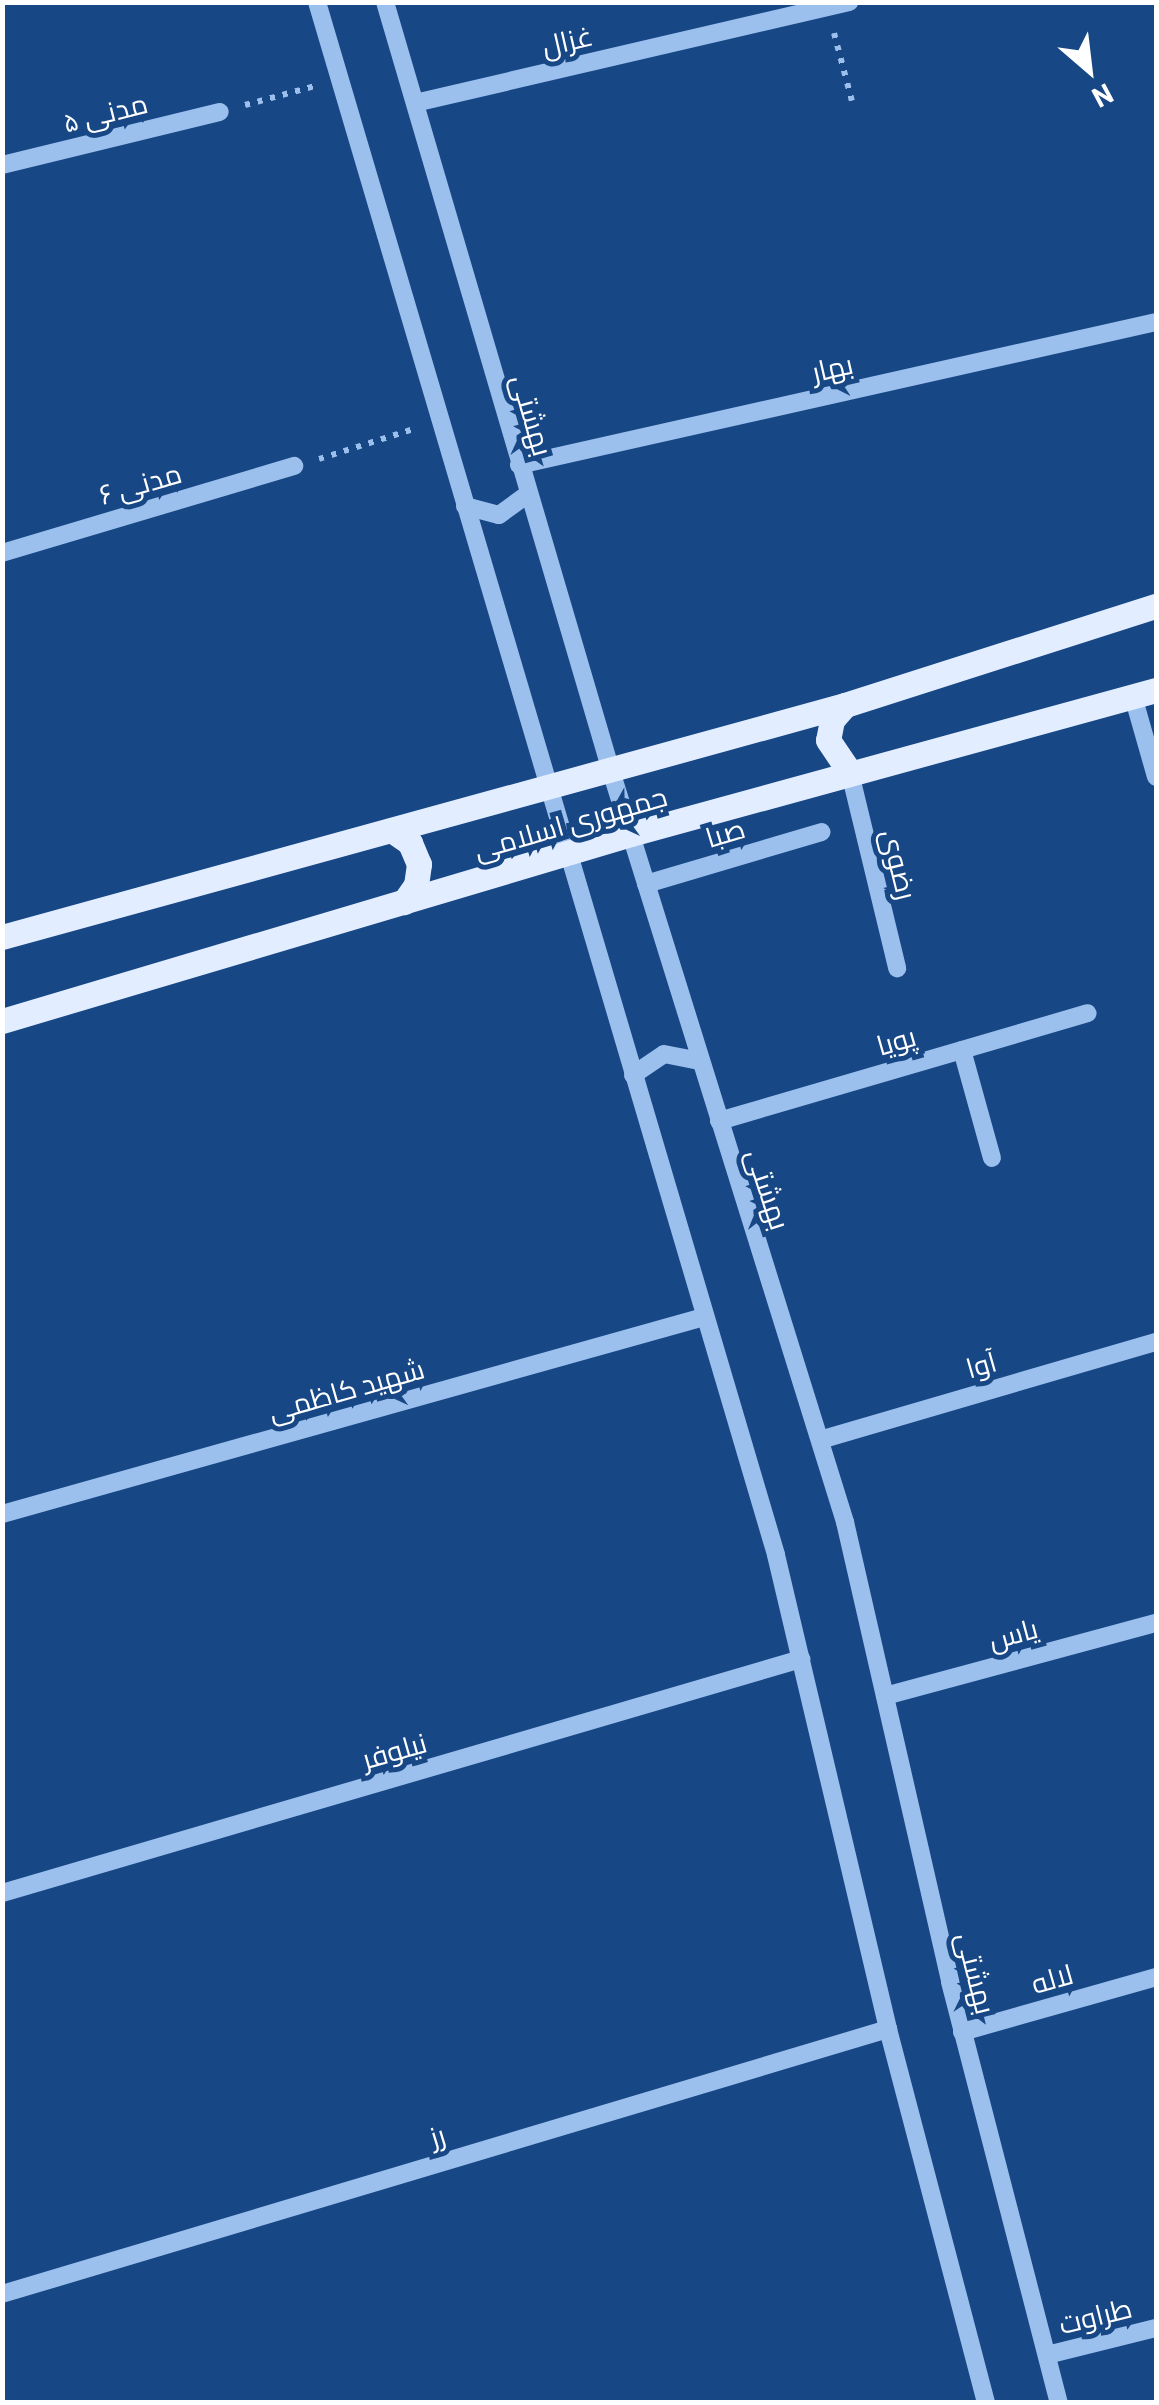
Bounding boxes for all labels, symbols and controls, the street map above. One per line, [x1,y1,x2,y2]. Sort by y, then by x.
street label: غزال [538,18,596,62]
north arrow [1039,20,1139,120]
text: N [1087,77,1119,116]
street label: مدنی ۵ [59,85,151,139]
street label: بهار [808,346,856,388]
street label: بهشتی [505,370,561,460]
street label: مدنی ۶ [95,455,185,511]
street label: جمهوری اسلامی [470,778,670,866]
street label: صبا [701,810,749,854]
street label: رضوی [875,825,925,903]
street label: پویا [872,1018,920,1062]
street label: بهشتی [740,1144,798,1234]
street label: آوا [962,1344,1000,1384]
street label: شهید کاظمی [264,1351,428,1427]
street label: یاس [985,1610,1041,1656]
street label: نیلوفر [358,1725,430,1775]
street label: بهشتی [951,1929,1003,2017]
street label: لاله [1027,1956,1077,2000]
street label: رز [425,2117,449,2153]
street label: طراوت [1055,2290,1135,2340]

